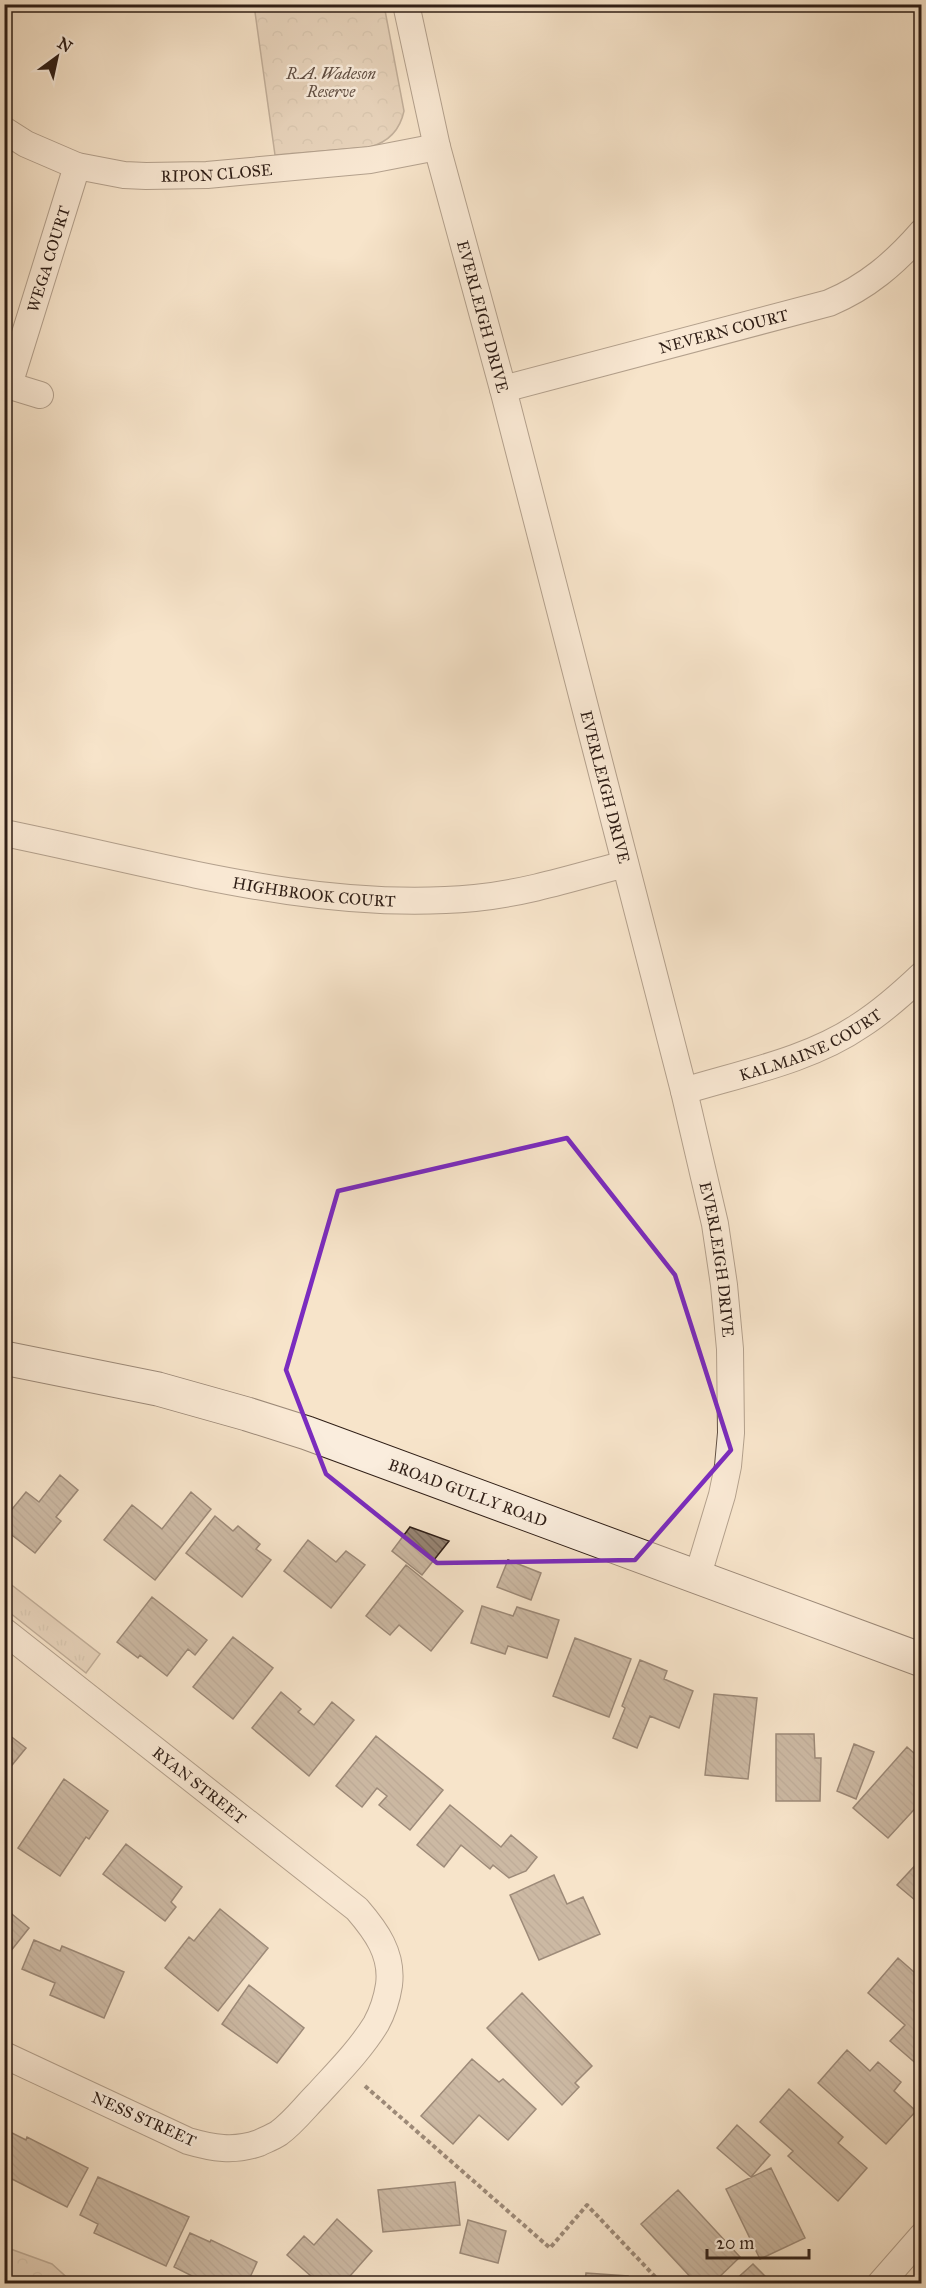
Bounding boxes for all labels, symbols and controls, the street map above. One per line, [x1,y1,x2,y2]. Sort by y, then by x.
north arrow [27,27,87,87]
text: N [54,33,76,57]
park label: R.A. Wadeson Reserve [285,64,376,101]
street label: RIPON CLOSE [160,160,273,185]
street label: WEGA COURT [23,203,74,314]
street label: EVERLEIGH DRIVE [453,238,513,395]
street label: NEVERN COURT [657,305,790,357]
street label: EVERLEIGH DRIVE [577,708,634,865]
street label: HIGHBROOK COURT [231,873,396,910]
street label: KALMAINE COURT [737,1005,885,1084]
street label: EVERLEIGH DRIVE [696,1180,738,1338]
street label: BROAD GULLY ROAD [386,1454,550,1530]
street label: RYAN STREET [149,1742,250,1828]
street label: NESS STREET [89,2088,199,2151]
scale bar [707,2222,809,2260]
text: 20 m [716,2232,754,2254]

